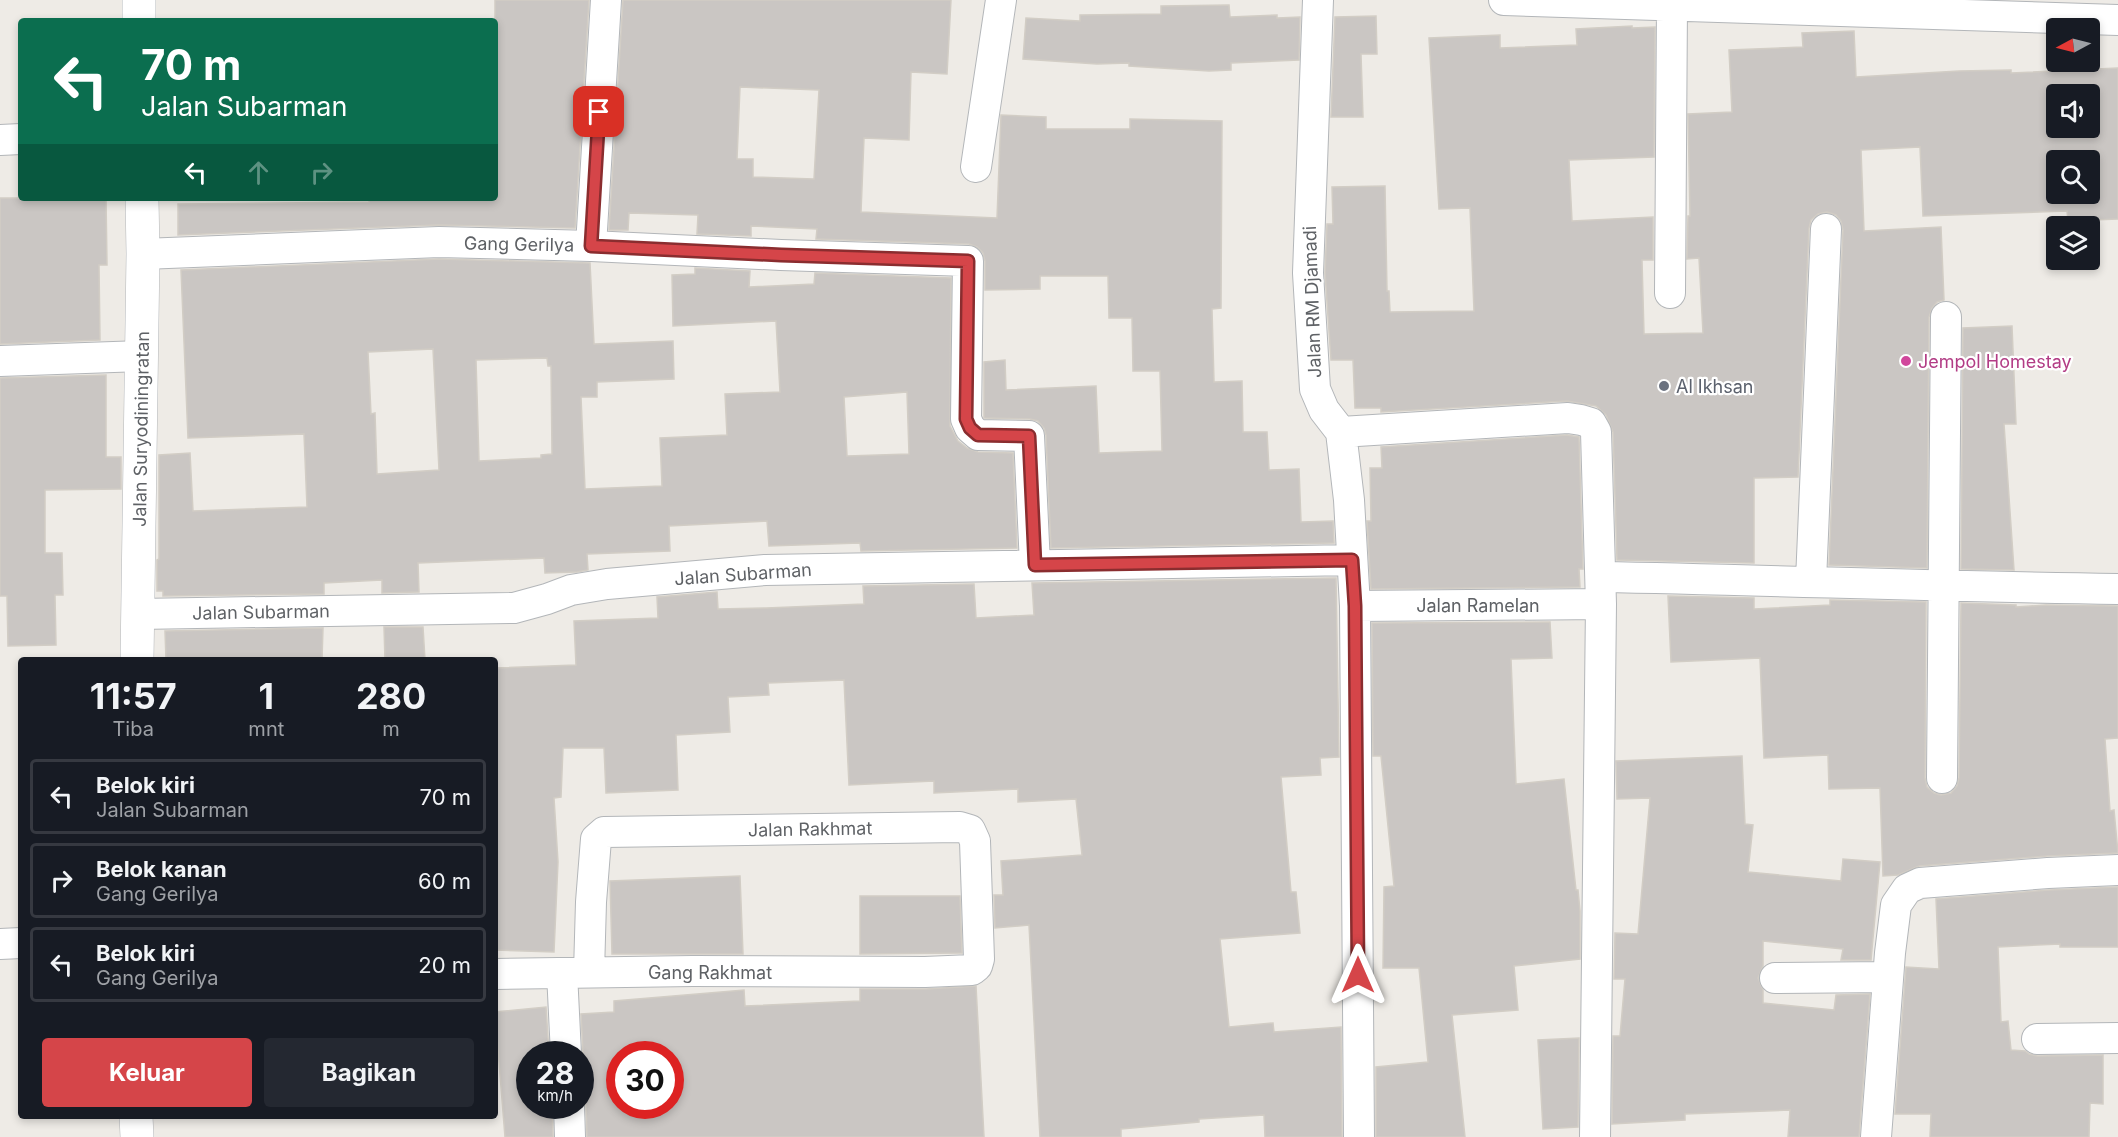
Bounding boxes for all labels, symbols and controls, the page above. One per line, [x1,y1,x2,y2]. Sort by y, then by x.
north arrow [2046,18,2100,72]
map controls [2046,18,2100,270]
text: 70 m [141,39,241,90]
icon: left [42,42,120,120]
button: sound [2046,84,2100,138]
pin [573,86,624,137]
text: Jalan Subarman [141,90,347,123]
icon: arrive [582,95,615,128]
button: search [2046,150,2100,204]
icon: left [179,156,212,189]
icon: ahead [242,156,275,189]
icon: right [305,156,338,189]
button: layers [2046,216,2100,270]
street label: Jalan RM Djamadi [1299,226,1325,378]
street label: Gang Gerilya [464,233,574,255]
street label: Jalan Suryodiningratan [129,331,153,527]
place label: Jempol Homestay [1918,351,2072,372]
marker: Jempol Homestay [1899,354,1913,368]
place label: Al Ikhsan [1676,376,1753,397]
marker: Al Ikhsan [1657,379,1671,393]
street label: Jalan Subarman [674,559,812,589]
street label: Jalan Ramelan [1416,595,1540,616]
street label: Jalan Subarman [192,600,330,624]
text: 11:57 [90,674,177,718]
text: 1 [259,674,274,718]
text: 280 [356,674,426,718]
text: Tiba [112,717,154,741]
text: mnt [248,717,284,741]
text: m [382,717,400,741]
text: Belok kiri [96,772,195,798]
icon: left [45,780,78,813]
text: 70 m [420,784,471,810]
text: Jalan Subarman [96,798,249,822]
street label: Jalan Rakhmat [748,817,873,841]
text: Belok kanan [96,856,227,882]
icon: right [45,864,78,897]
text: 60 m [418,868,471,894]
text: Gang Gerilya [96,882,218,906]
text: Belok kiri [96,940,195,966]
position arrow [1326,943,1390,1007]
icon: left [45,948,78,981]
text: 20 m [418,952,471,978]
street label: Gang Rakhmat [648,962,772,983]
text: Gang Gerilya [96,966,218,990]
button: Keluar [42,1038,252,1107]
button: Bagikan [264,1038,474,1107]
speed limit sign: 30 [606,1041,684,1119]
text: 28 [536,1055,574,1091]
text: km/h [537,1086,573,1105]

